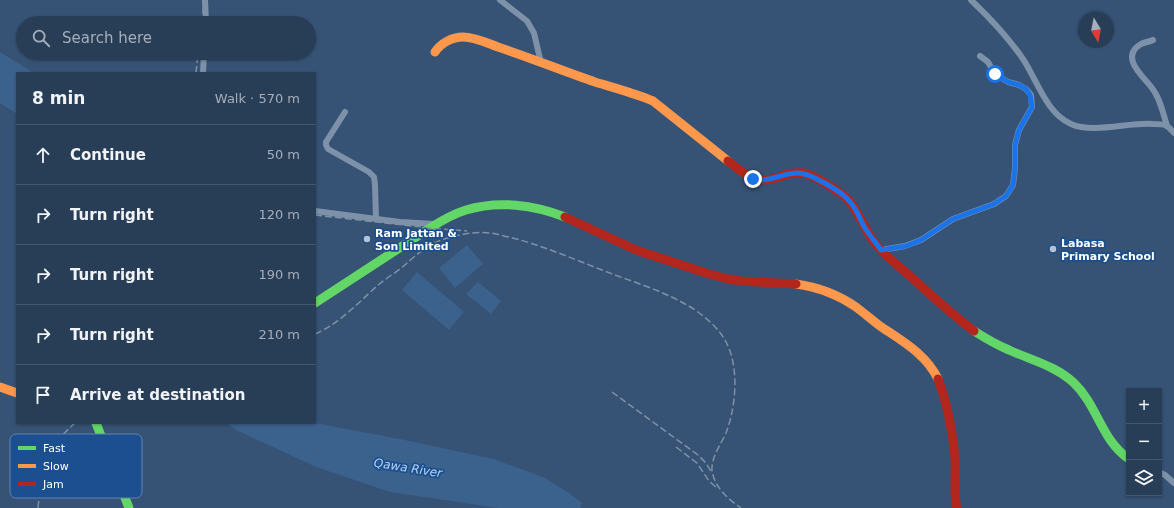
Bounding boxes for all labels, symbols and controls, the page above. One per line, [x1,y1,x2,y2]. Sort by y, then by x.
north arrow [1078,12,1114,48]
search box [16,16,316,60]
icon: search [30,27,52,49]
text: Search here [62,29,152,47]
route start [986,65,1004,83]
text: 8 min [32,88,85,108]
text: Walk · 570 m [215,91,300,106]
icon: ahead [32,144,54,166]
text: Continue [70,146,146,164]
text: 50 m [267,147,300,162]
route end [744,170,762,188]
icon: right [32,204,54,226]
text: Turn right [70,206,154,224]
text: 120 m [258,207,300,222]
place label: Ram Jattan & Son Limited [375,227,457,253]
marker: Ram Jattan & Son Limited [362,234,372,244]
place label: Labasa Primary School [1061,237,1155,263]
marker: Labasa Primary School [1048,244,1058,254]
icon: right [32,264,54,286]
text: Turn right [70,266,154,284]
text: 190 m [258,267,300,282]
icon: right [32,324,54,346]
text: Turn right [70,326,154,344]
text: 210 m [258,327,300,342]
icon: arrive [32,384,54,406]
text: Arrive at destination [70,386,245,404]
map controls [1126,388,1162,496]
button: + [1126,388,1162,424]
button: − [1126,424,1162,460]
legend [10,434,142,498]
text: Fast [43,442,66,455]
water label: Qawa River [373,456,444,480]
text: Slow [43,460,69,473]
button: layers [1126,460,1162,496]
text: Jam [42,478,64,491]

